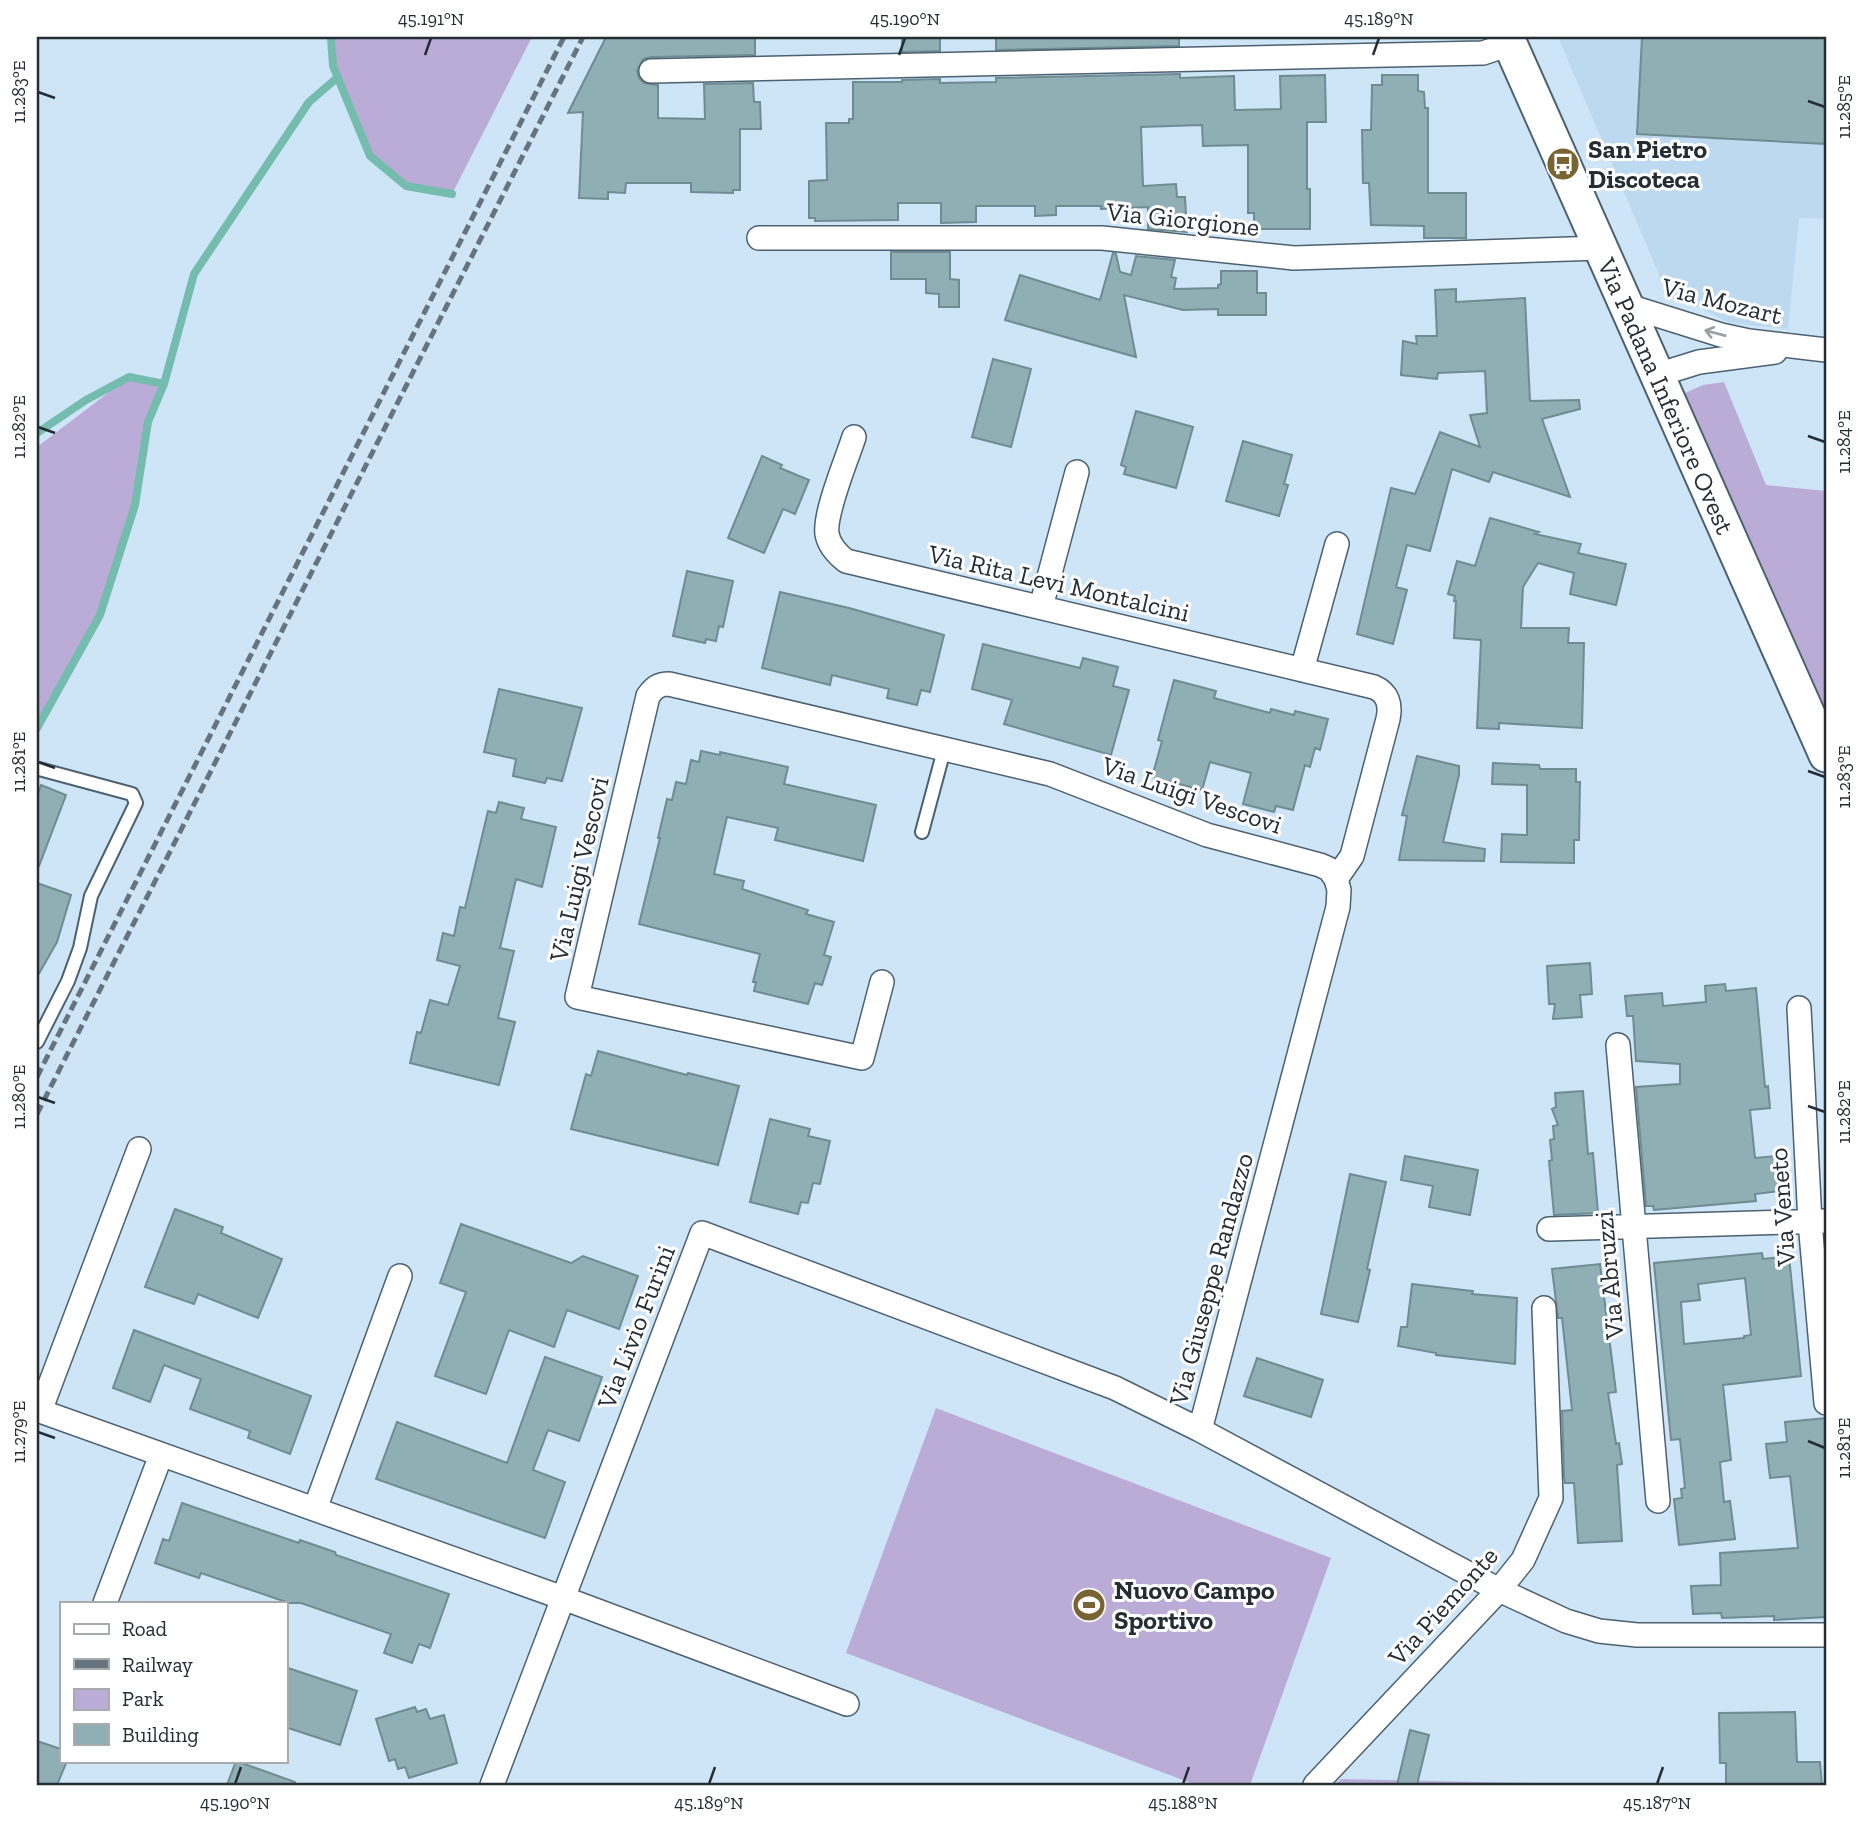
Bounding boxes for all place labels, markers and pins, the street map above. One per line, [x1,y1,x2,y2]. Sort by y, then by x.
place label: San Pietro Discoteca [1588,133,1708,195]
bus stop icon: San Pietro Discoteca [1544,145,1582,183]
place label: Nuovo Campo Sportivo [1114,1574,1275,1636]
sports icon: Nuovo Campo Sportivo [1070,1586,1108,1624]

